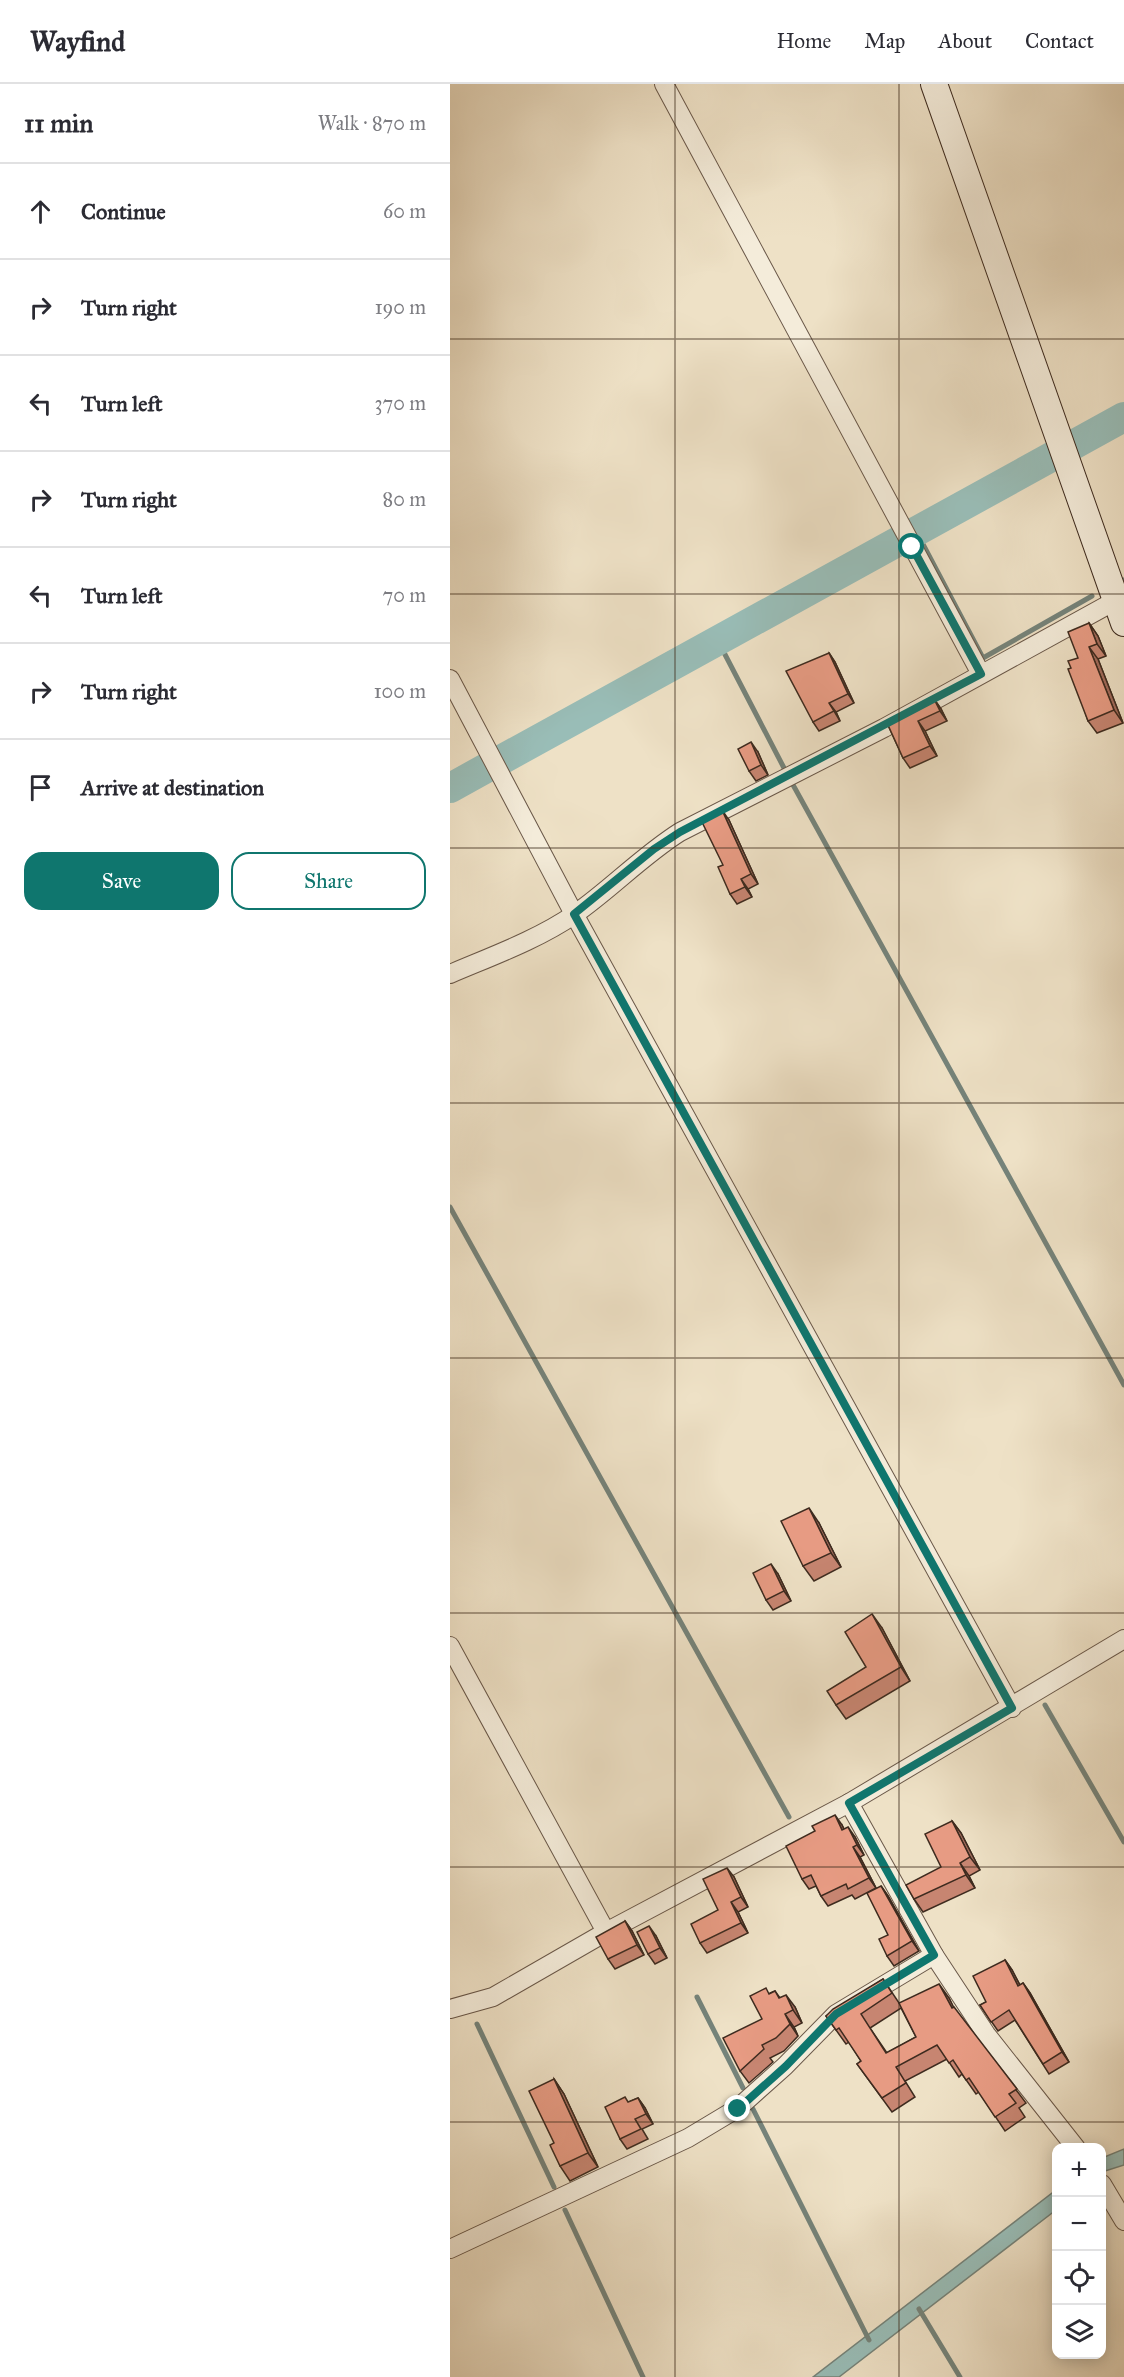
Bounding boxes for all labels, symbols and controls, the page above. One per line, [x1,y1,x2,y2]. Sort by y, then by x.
text: Wayfind [30,24,125,59]
text: Home [776,28,831,54]
text: Map [864,28,905,54]
text: About [938,28,992,54]
text: Contact [1025,28,1094,54]
text: 11 min [24,107,93,139]
text: Walk · 870 m [318,111,426,135]
icon: ahead [24,195,57,228]
text: Continue [81,198,166,225]
text: 60 m [383,199,426,223]
icon: right [24,291,57,324]
text: Turn right [81,294,177,321]
text: 190 m [375,295,426,319]
icon: left [24,387,57,420]
text: Turn left [81,390,163,417]
text: 370 m [375,391,426,415]
icon: right [24,483,57,516]
text: Turn right [81,486,177,513]
text: 80 m [383,487,426,511]
route start [898,533,924,559]
icon: left [24,579,57,612]
text: Turn left [81,582,163,609]
text: 70 m [383,583,426,607]
icon: right [24,675,57,708]
text: Turn right [81,678,177,705]
text: 100 m [374,679,426,703]
icon: arrive [24,771,57,804]
text: Arrive at destination [81,774,264,801]
button: Save [24,852,219,910]
button: Share [231,852,426,910]
route end [724,2095,750,2121]
map controls [1052,2143,1106,2359]
button: + [1052,2143,1106,2197]
button: − [1052,2197,1106,2251]
button: locate [1052,2251,1106,2305]
button: layers [1052,2305,1106,2359]

